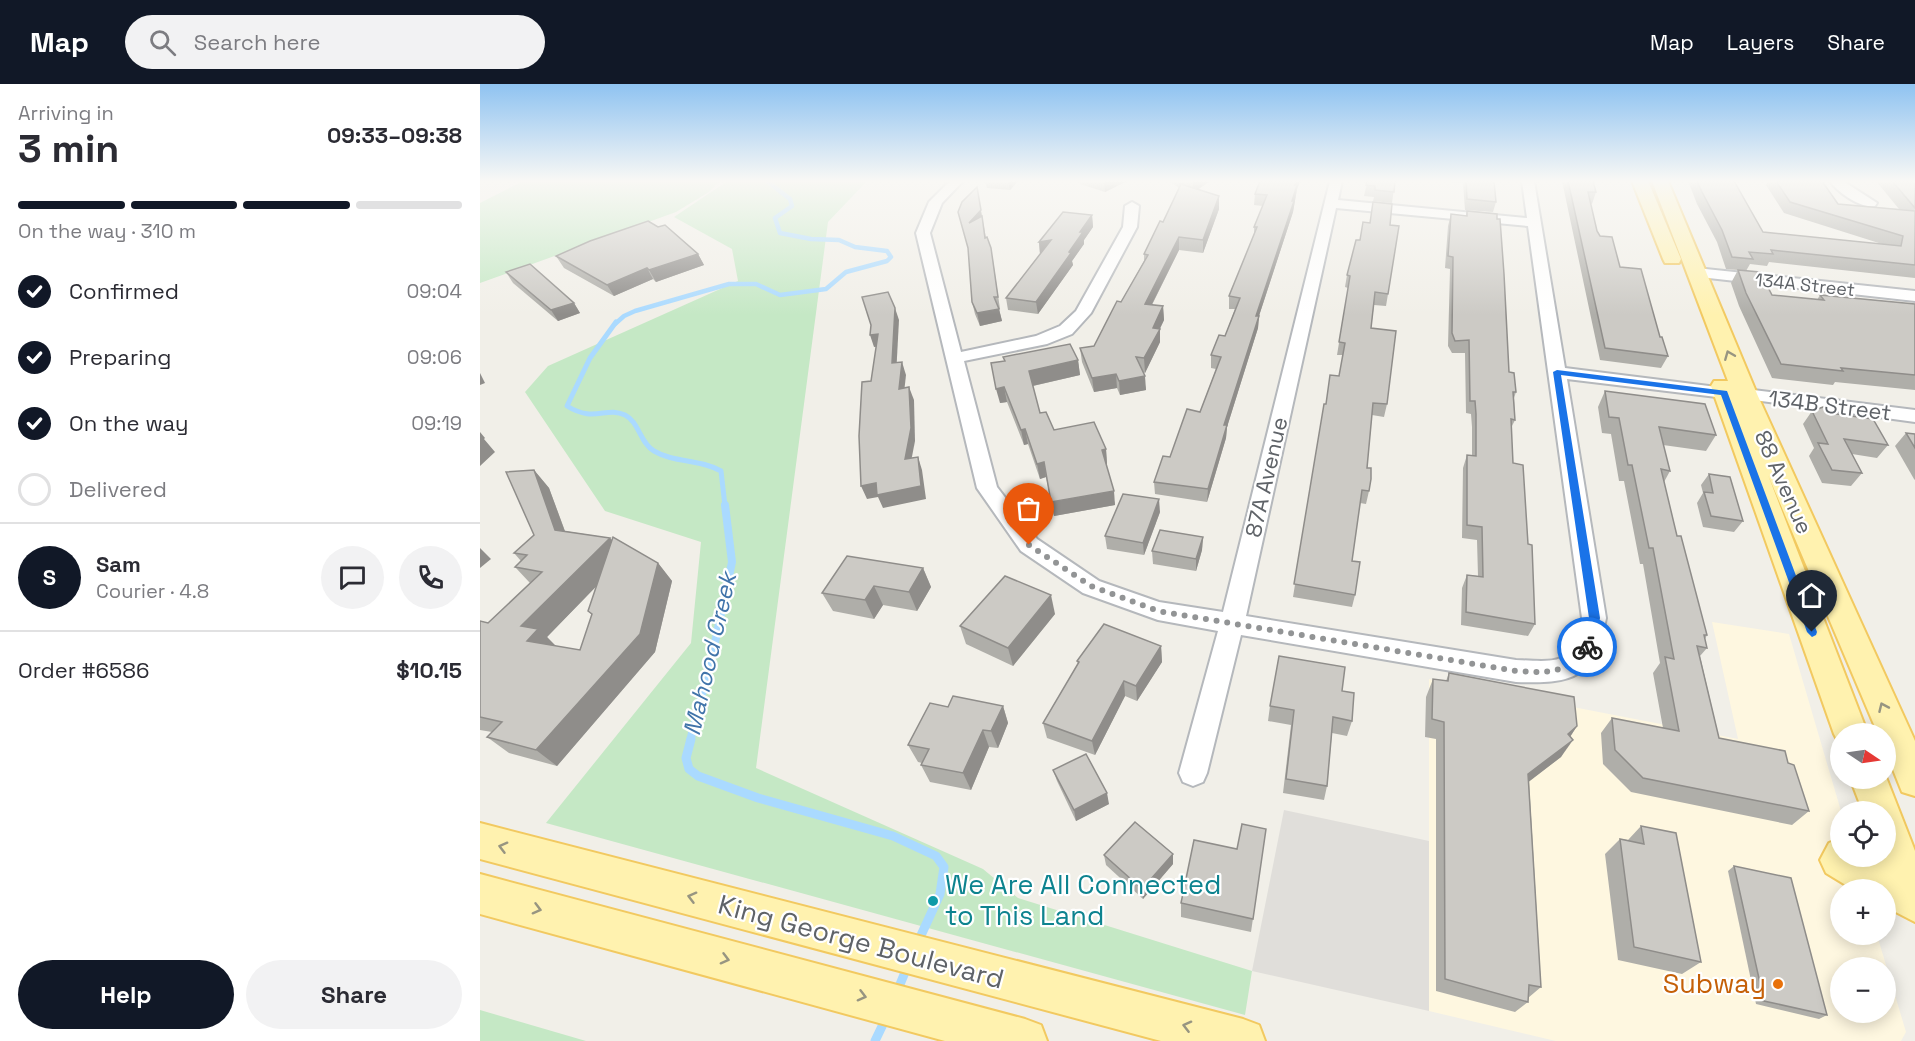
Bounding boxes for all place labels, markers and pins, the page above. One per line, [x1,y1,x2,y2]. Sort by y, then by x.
pin [1003,483,1054,545]
pin [1786,570,1837,632]
place label: We Are All Connected to This Land [945,867,1221,933]
marker: We Are All Connected to This Land [926,894,940,908]
place label: Subway [1663,966,1766,1001]
marker: Subway [1771,977,1785,991]

